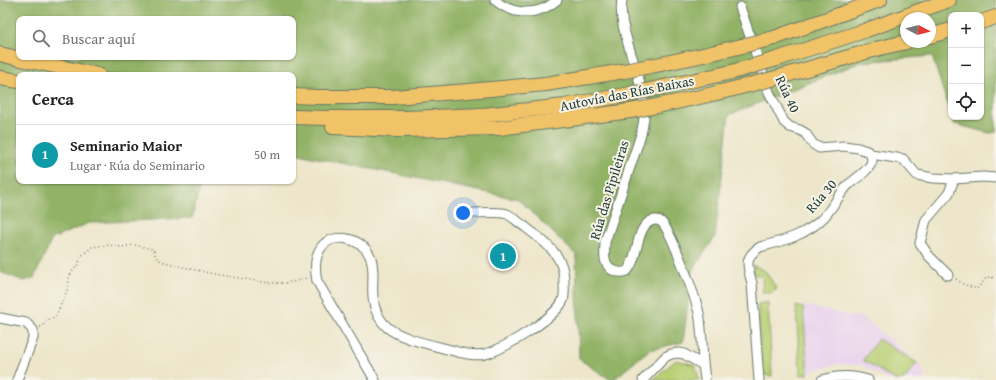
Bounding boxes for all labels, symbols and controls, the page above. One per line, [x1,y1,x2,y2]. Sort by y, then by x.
north arrow [900,12,936,48]
map controls [948,12,984,120]
button: + [948,12,984,48]
search box [16,16,296,60]
icon: search [30,27,52,49]
text: Buscar aquí [62,28,135,49]
button: − [948,48,984,84]
street label: Autovía das Rías Baixas [558,70,696,116]
street label: Rúa 40 [771,72,805,116]
button: locate [948,84,984,120]
text: Cerca [32,86,74,111]
text: Seminario Maior [70,135,182,156]
street label: Rúa das Pipileiras [584,138,634,242]
text: 1 [42,145,48,164]
text: 50 m [254,145,280,164]
text: Lugar · Rúa do Seminario [70,156,205,175]
street label: Rúa 30 [801,175,841,217]
your location [453,203,473,223]
pin: 1 [490,241,516,271]

